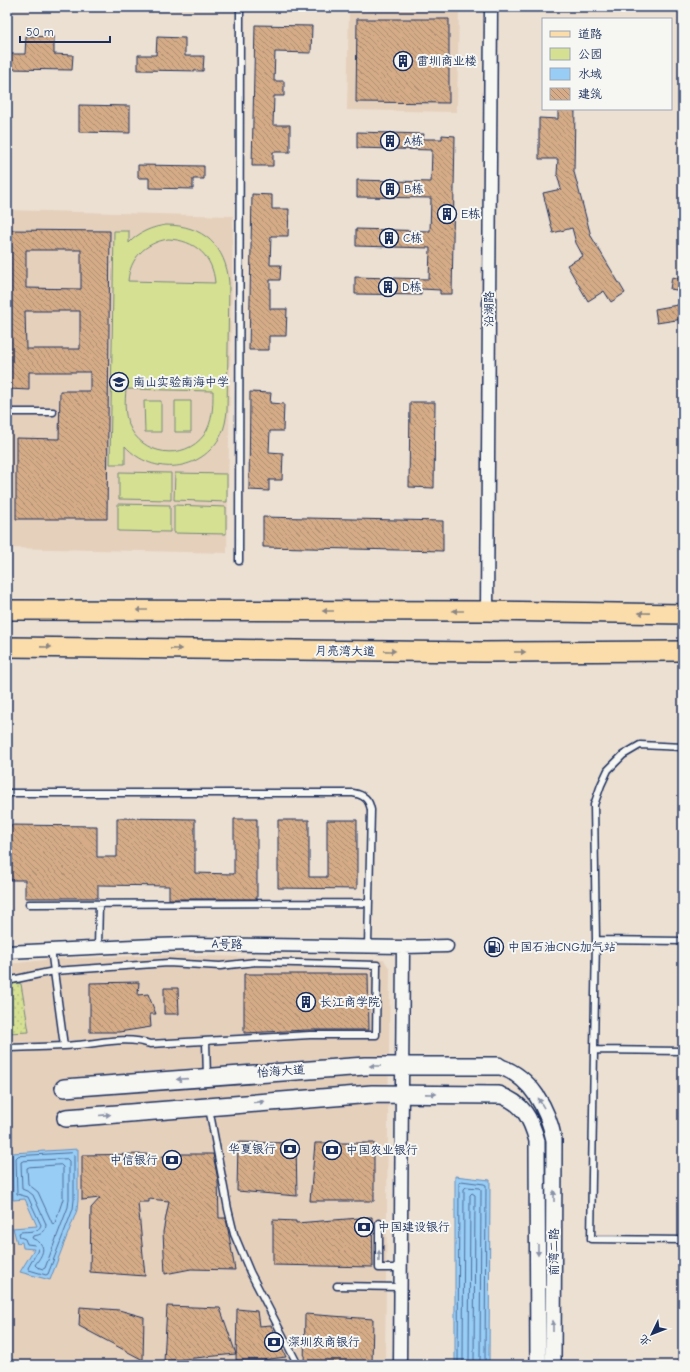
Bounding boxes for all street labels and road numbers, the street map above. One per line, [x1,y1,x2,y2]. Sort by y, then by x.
street label: 沿湖路 [482,291,496,327]
street label: 月亮湾大道 [315,643,375,659]
street label: A号路 [211,937,243,951]
street label: 怡海大道 [257,1062,305,1080]
street label: 前湾二路 [547,1228,561,1276]

